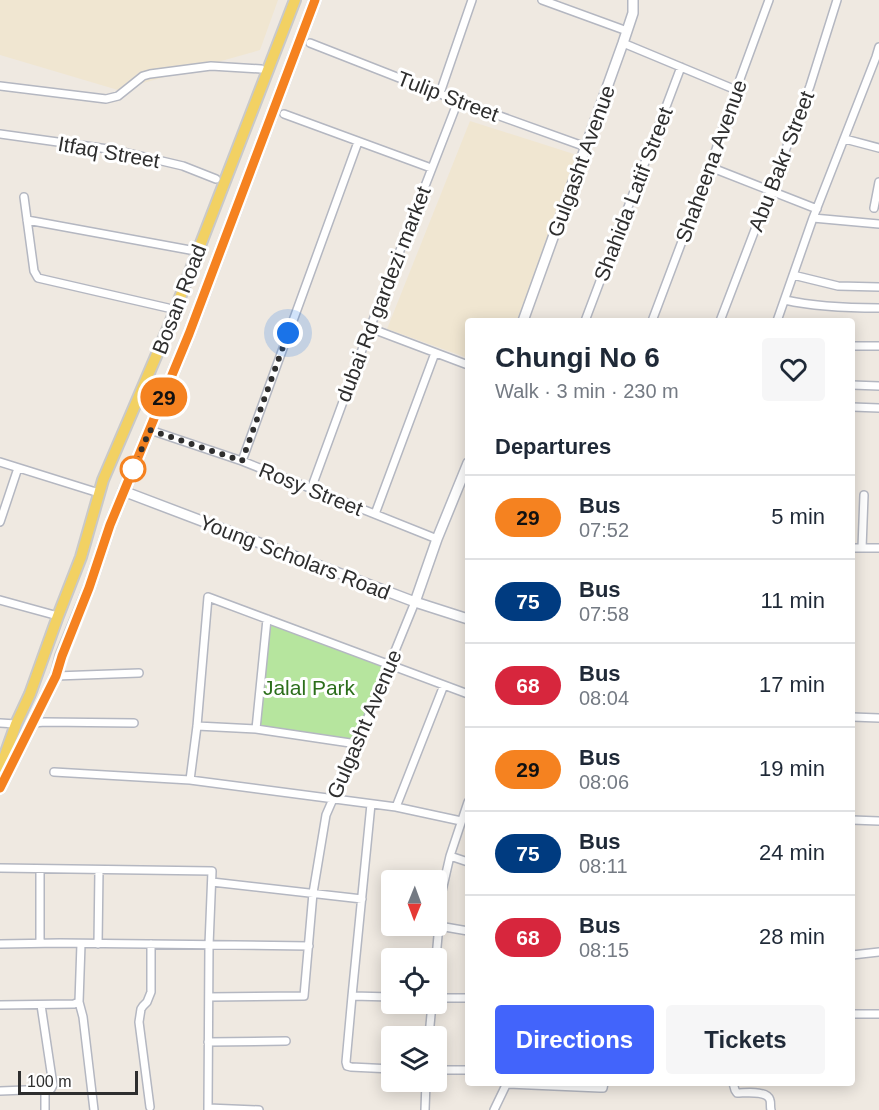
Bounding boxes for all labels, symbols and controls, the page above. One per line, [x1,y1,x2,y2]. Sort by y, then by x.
street label: Tulip Street [394,66,502,126]
street label: Shaheena Avenue [671,77,751,245]
street label: Gulgasht Avenue [543,82,619,240]
street label: Abu Bakr Street [744,88,818,234]
street label: Shahida Latif Street [589,104,677,284]
street label: Itfaq Street [56,132,162,172]
street label: dubai Rd gardezi market [331,183,435,405]
street label: Bosan Road [148,241,210,357]
your location [273,318,303,348]
button: heart [762,338,825,401]
text: Chungi No 6 [495,342,660,373]
line badge: 29 [137,378,191,416]
text: Walk · 3 min · 230 m [495,380,679,402]
text: 29 [152,386,176,409]
text: Departures [495,434,611,459]
unlabelled marker [120,456,146,482]
street label: Rosy Street [256,458,366,520]
text: Bus [579,493,621,518]
text: 5 min [771,504,825,529]
text: 29 [516,506,540,529]
street label: Young Scholars Road [196,510,394,604]
text: 07:52 [579,519,629,541]
text: Bus [579,577,621,602]
text: 11 min [761,588,825,613]
text: 75 [516,590,540,613]
text: 07:58 [579,603,629,625]
street label: Gulgasht Avenue [322,646,406,802]
text: Bus [579,661,621,686]
text: 17 min [759,672,825,697]
text: 68 [516,674,540,697]
park label: Jalal Park [263,676,356,699]
text: 08:04 [579,687,629,709]
text: Bus [579,745,621,770]
text: 19 min [759,756,825,781]
text: 29 [516,758,540,781]
text: 08:06 [579,771,629,793]
text: Bus [579,829,621,854]
text: 24 min [759,840,825,865]
text: 75 [516,842,540,865]
text: 08:11 [579,855,628,877]
north arrow [381,870,447,936]
map controls [381,870,447,1092]
text: Bus [579,913,621,938]
text: 28 min [759,924,825,949]
text: 68 [516,926,540,949]
text: 08:15 [579,939,629,961]
button: locate [381,948,447,1014]
button: Directions [495,1005,654,1074]
button: Tickets [666,1005,825,1074]
button: layers [381,1026,447,1092]
scale bar [18,1068,138,1096]
text: 100 m [27,1073,71,1090]

